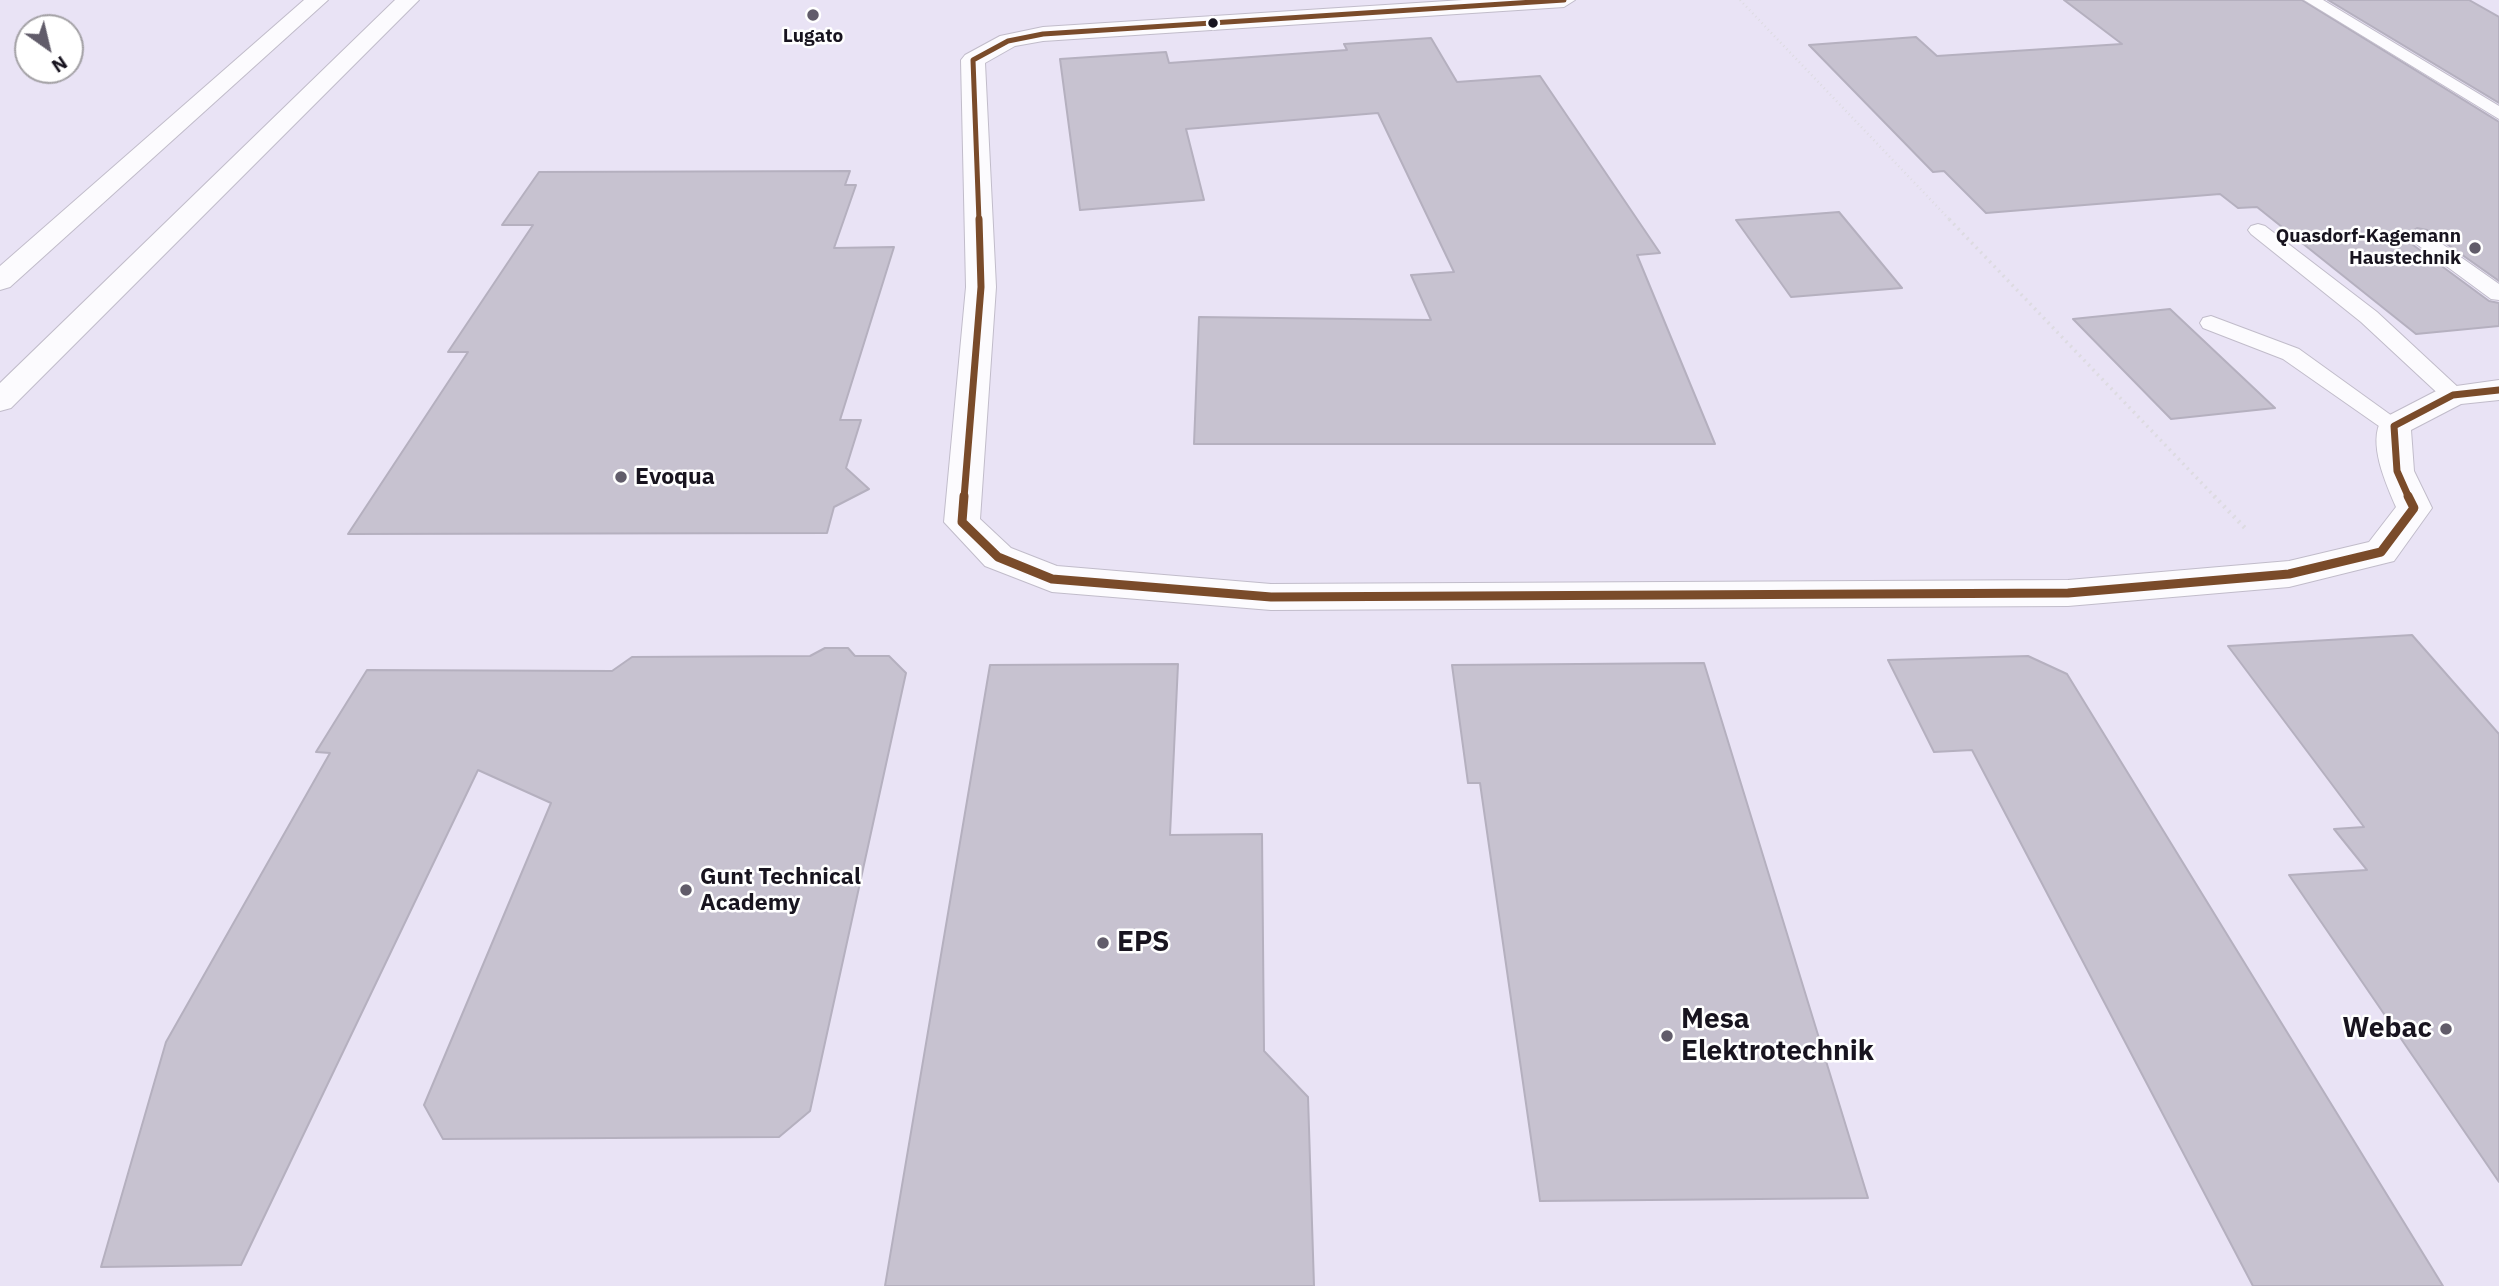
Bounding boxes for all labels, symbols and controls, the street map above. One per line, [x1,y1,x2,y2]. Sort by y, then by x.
marker: Lugato [805,7,821,23]
north arrow [14,14,84,84]
unlabelled marker [1206,16,1220,30]
place label: Lugato [783,26,843,48]
text: N [47,51,72,79]
place label: Quasdorf-Kagemann Haustechnik [2276,226,2461,270]
marker: Quasdorf-Kagemann Haustechnik [2467,240,2483,256]
place label: Evoqua [635,463,715,491]
marker: Evoqua [613,469,629,485]
place label: Gunt Technical Academy [700,863,861,917]
marker: Gunt Technical Academy [678,882,694,898]
place label: EPS [1117,926,1170,960]
marker: EPS [1095,935,1111,951]
place label: Mesa Elektrotechnik [1681,1003,1874,1069]
place label: Webac [2342,1012,2432,1046]
marker: Webac [2438,1021,2454,1037]
marker: Mesa Elektrotechnik [1659,1028,1675,1044]

